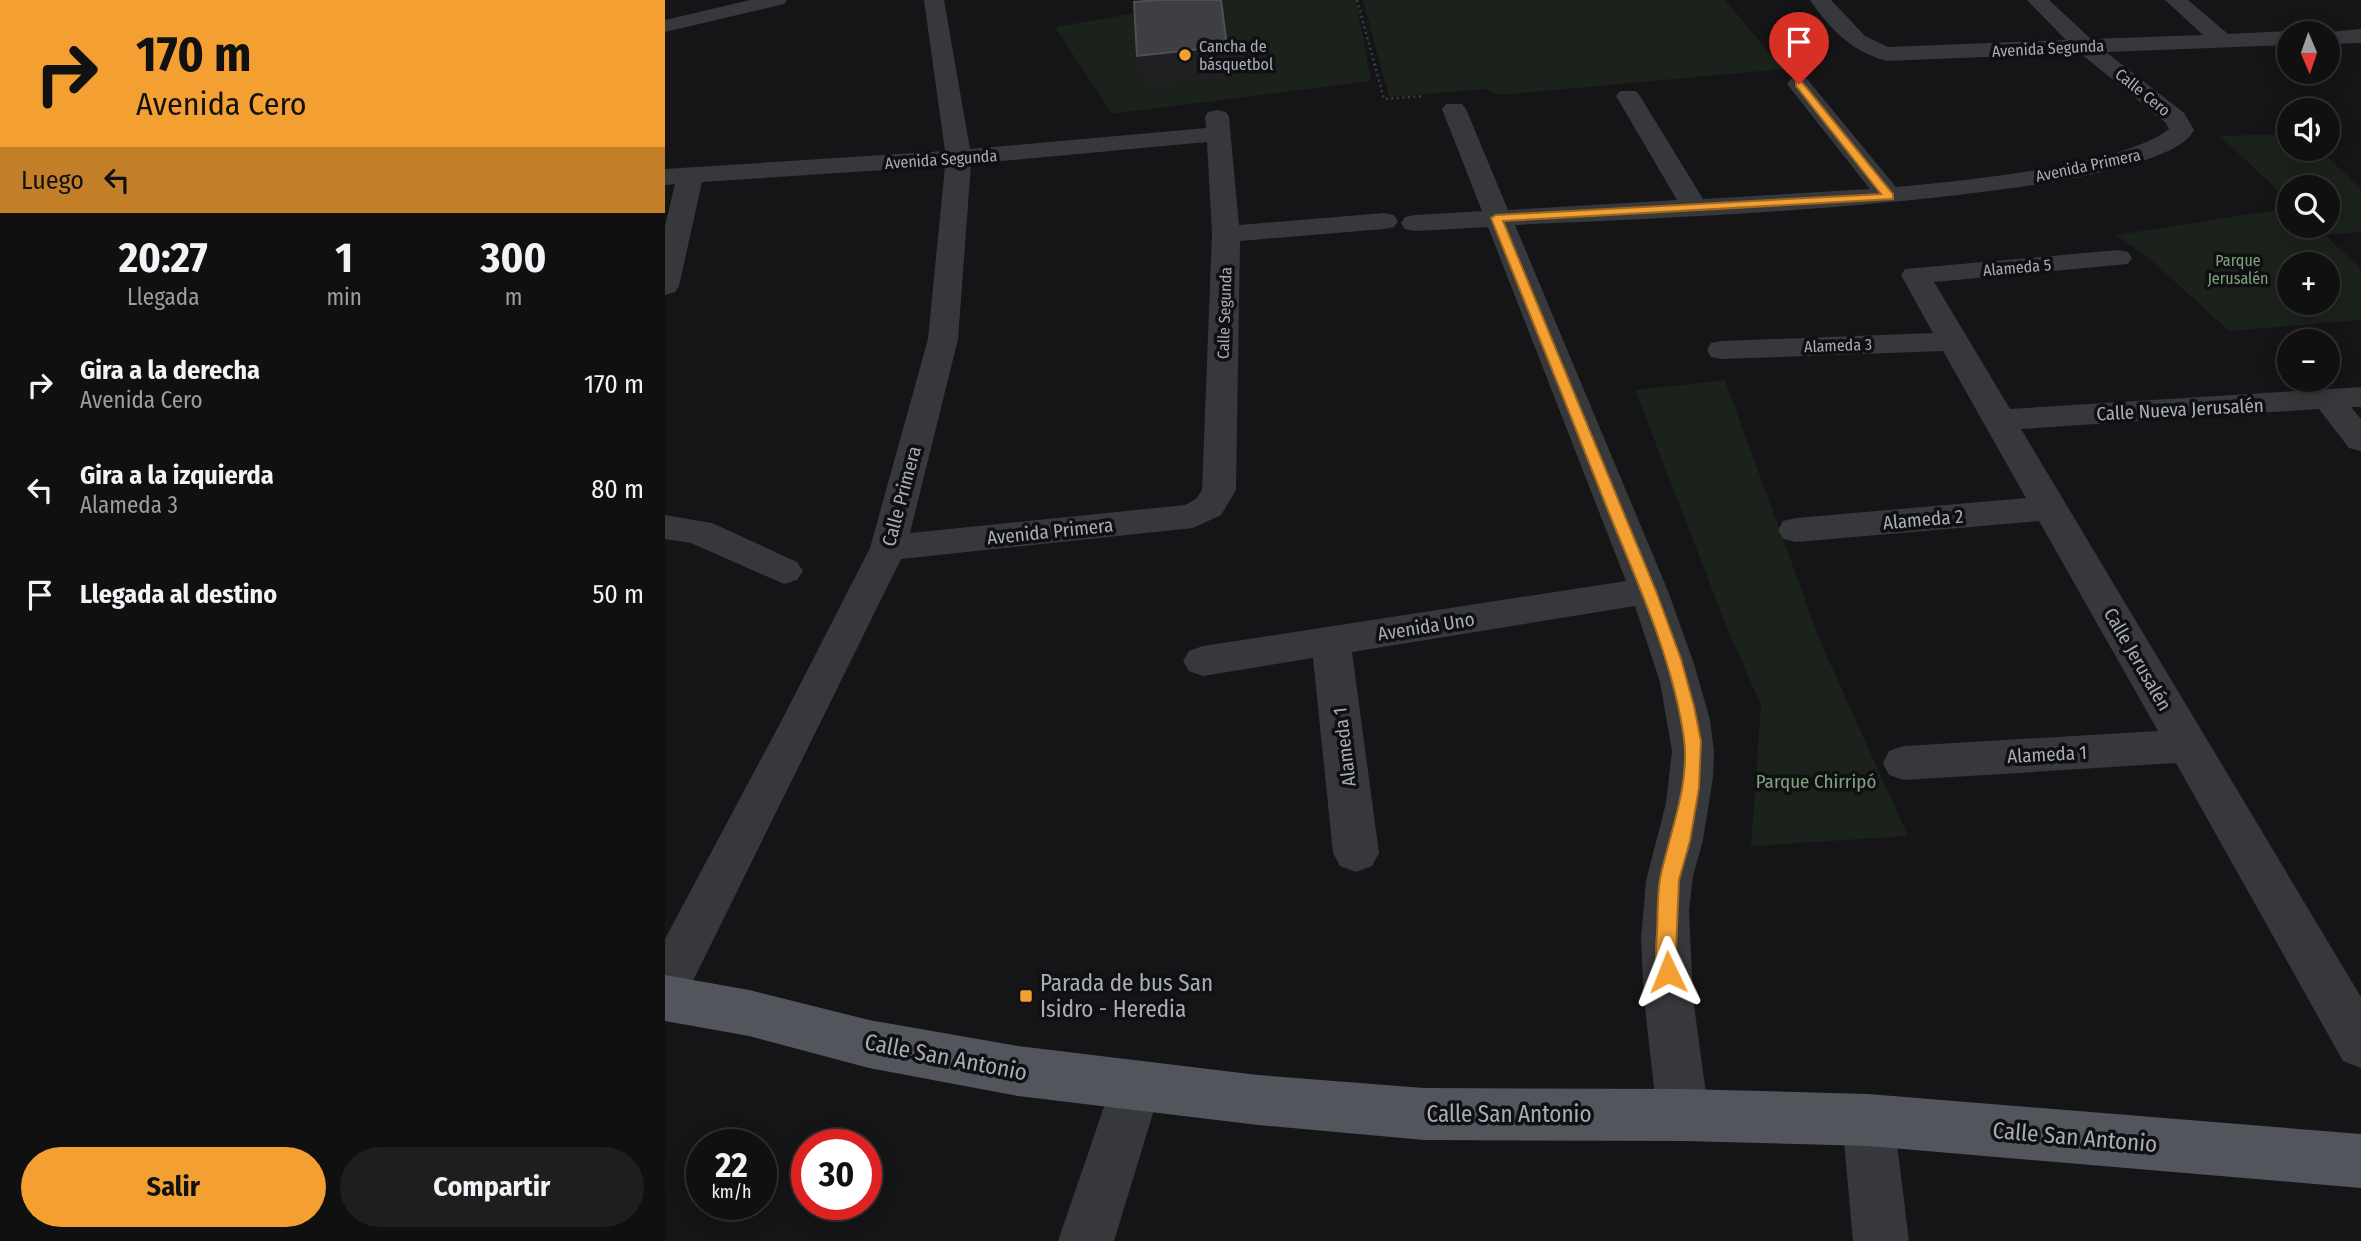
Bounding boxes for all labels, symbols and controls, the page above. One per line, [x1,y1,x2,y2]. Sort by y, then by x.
pin [1769,12.0,1829,84]
north arrow [2277,21,2340,84]
map controls [2277,21,2340,392]
icon: arrive [1780,23,1818,61]
text: 170 m [136,25,252,84]
icon: right [21,28,112,119]
street label: Avenida Segunda [1991,36,2105,61]
place label: Cancha de básquetbol [1199,37,1273,74]
marker: Cancha de básquetbol [1177,47,1193,63]
street label: Calle Cero [2111,65,2174,120]
text: Avenida Cero [136,85,307,123]
button: sound [2277,98,2340,161]
street label: Avenida Primera [2034,145,2142,186]
street label: Avenida Segunda [884,146,998,173]
icon: left [98,161,136,199]
text: Luego [21,165,84,196]
button: search [2277,175,2340,238]
text: 20:27 [119,233,208,283]
text: 1 [335,233,353,283]
text: 300 [481,233,546,283]
park label: Parque Jerusalén [2207,251,2269,288]
button: + [2277,252,2340,315]
street label: Alameda 5 [1982,255,2052,280]
street label: Calle Segunda [1213,267,1236,359]
text: Llegada [127,283,199,311]
text: min [326,283,362,311]
text: m [505,283,522,311]
button: − [2277,329,2340,392]
street label: Alameda 3 [1804,335,1872,356]
text: Gira a la derecha [80,355,260,386]
icon: right [21,366,59,404]
text: 170 m [584,369,644,400]
text: Avenida Cero [80,386,203,414]
street label: Calle Nueva Jerusalén [2096,394,2264,425]
street label: Calle Primera [877,444,926,549]
text: Gira a la izquierda [80,460,274,491]
icon: left [21,471,59,509]
text: 80 m [591,474,644,505]
text: Alameda 3 [80,491,178,519]
street label: Alameda 2 [1882,505,1964,534]
street label: Avenida Primera [986,513,1114,550]
icon: arrive [21,576,59,614]
text: Llegada al destino [80,579,277,610]
text: 50 m [592,579,644,610]
street label: Calle Jerusalén [2099,604,2176,715]
street label: Avenida Uno [1376,607,1476,645]
street label: Alameda 1 [1328,706,1361,788]
street label: Alameda 1 [2007,741,2087,768]
park label: Parque Chirripó [1756,770,1876,793]
position arrow [1631,935,1705,1009]
place label: Parada de bus San Isidro - Heredia [1040,969,1213,1023]
marker: Parada de bus San Isidro - Heredia [1018,988,1034,1004]
street label: Calle San Antonio [862,1028,1030,1086]
street label: Calle San Antonio [1426,1100,1592,1128]
street label: Calle San Antonio [1992,1116,2158,1158]
speed limit sign: 30 [791,1129,882,1220]
text: 22 [715,1144,748,1186]
button: Salir [21,1147,326,1227]
button: Compartir [340,1147,644,1227]
text: km/h [711,1181,752,1203]

